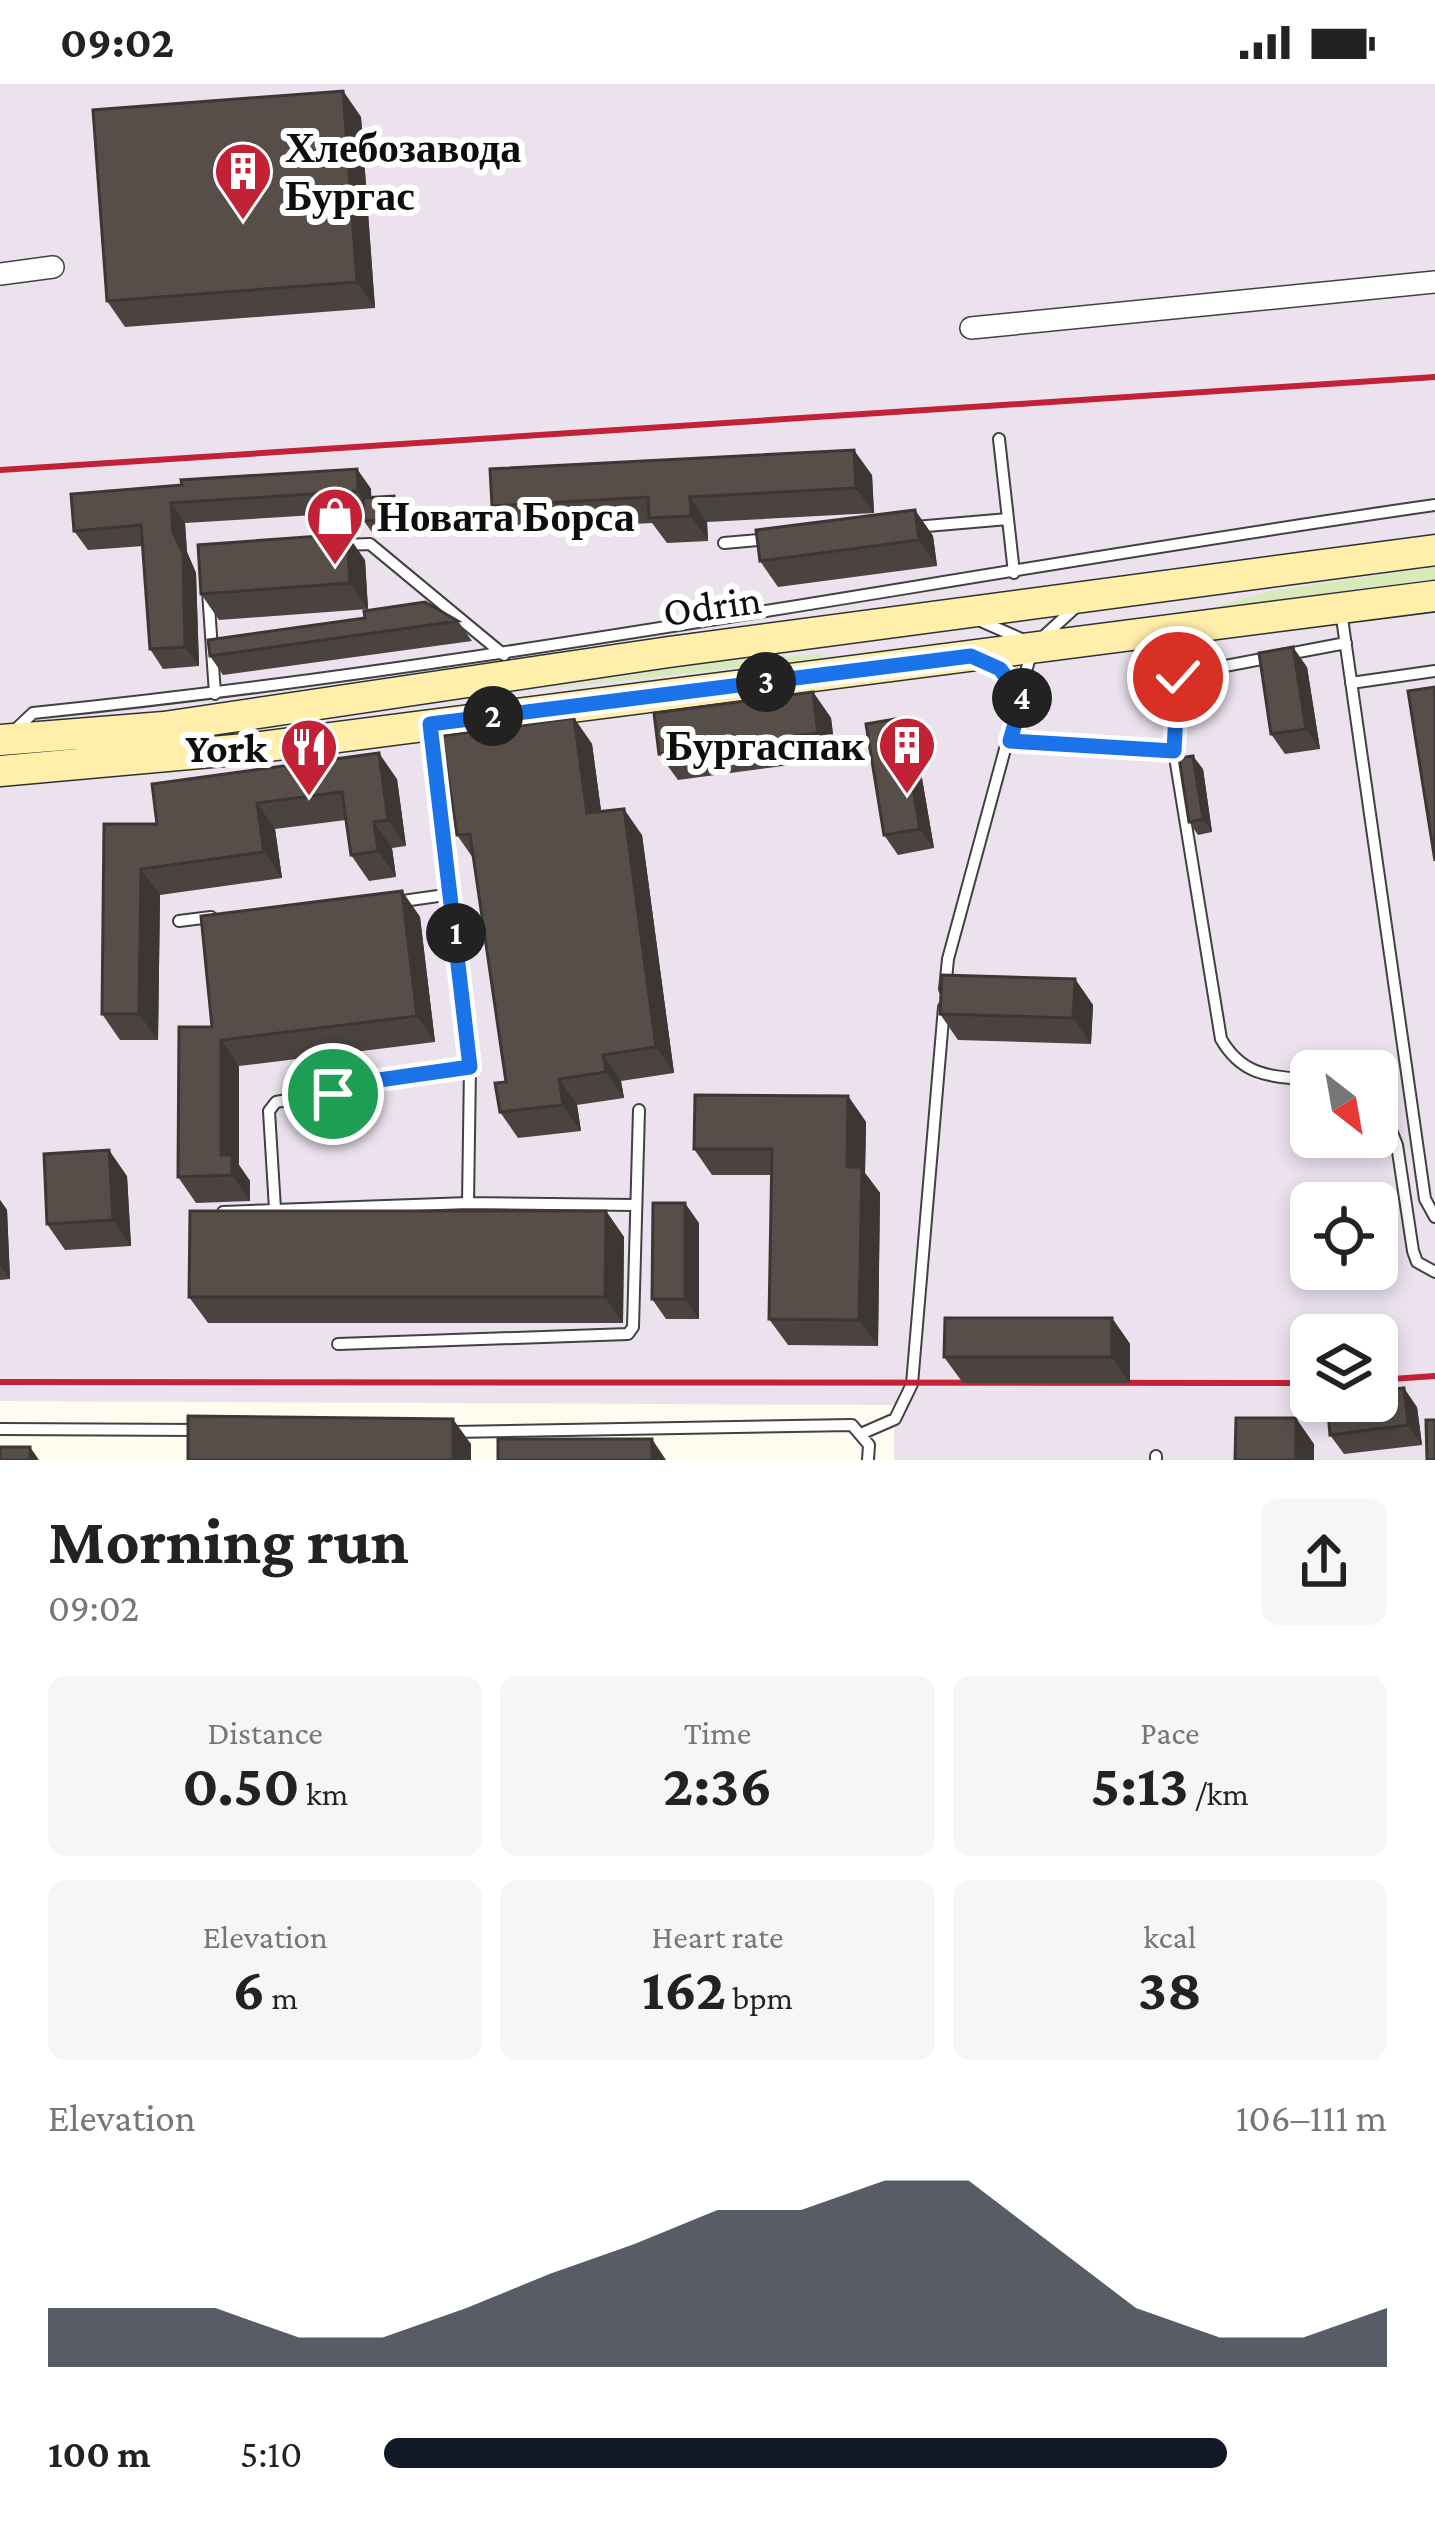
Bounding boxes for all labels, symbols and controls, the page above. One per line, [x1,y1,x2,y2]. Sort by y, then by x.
text: 09:02 [60,17,174,67]
place label: Хлебозавода Бургас [285,124,521,219]
building icon: Хлебозавода Бургас [212,140,274,222]
shop icon: Новата Борса [304,485,366,567]
place label: Новата Борса [377,493,635,540]
street label: Odrin [660,575,764,635]
pin [1127,626,1229,728]
icon: check [1145,644,1211,710]
pin: 3 [736,652,796,712]
text: 3 [758,663,774,700]
pin: 4 [992,668,1052,728]
text: 4 [1013,679,1031,716]
pin: 2 [463,686,523,746]
text: 2 [485,697,501,734]
building icon: Бургаспак [876,714,938,796]
restaurant icon: York [278,716,340,798]
place label: Бургаспак [666,722,866,769]
place label: York [185,724,268,771]
pin: 1 [426,903,486,963]
text: 1 [450,914,462,951]
pin [282,1043,384,1145]
north arrow [1290,1050,1398,1158]
map controls [1290,1050,1398,1422]
icon: arrive [300,1061,366,1127]
button: locate [1290,1182,1398,1290]
button: layers [1290,1314,1398,1422]
button: share [1261,1499,1387,1625]
text: Morning run [48,1504,409,1577]
text: 09:02 [48,1586,139,1629]
text: Distance [207,1714,323,1751]
text: Time [684,1714,751,1751]
text: Pace [1140,1714,1200,1751]
text: 0.50 [182,1751,300,1818]
text: 2:36 [663,1751,772,1818]
text: 5:13 [1091,1751,1189,1818]
text: km [300,1775,348,1812]
text: /km [1189,1775,1249,1812]
text: Elevation [203,1918,328,1955]
text: Heart rate [652,1918,783,1955]
text: kcal [1143,1918,1196,1955]
text: 6 [232,1955,265,2022]
text: 162 [642,1955,726,2022]
text: 38 [1138,1955,1202,2022]
text: m [265,1979,298,2016]
text: bpm [726,1979,793,2016]
text: Elevation [48,2096,196,2139]
text: 106–111 m [1236,2096,1387,2139]
text: 100 m [48,2432,151,2475]
text: 5:10 [240,2432,302,2475]

